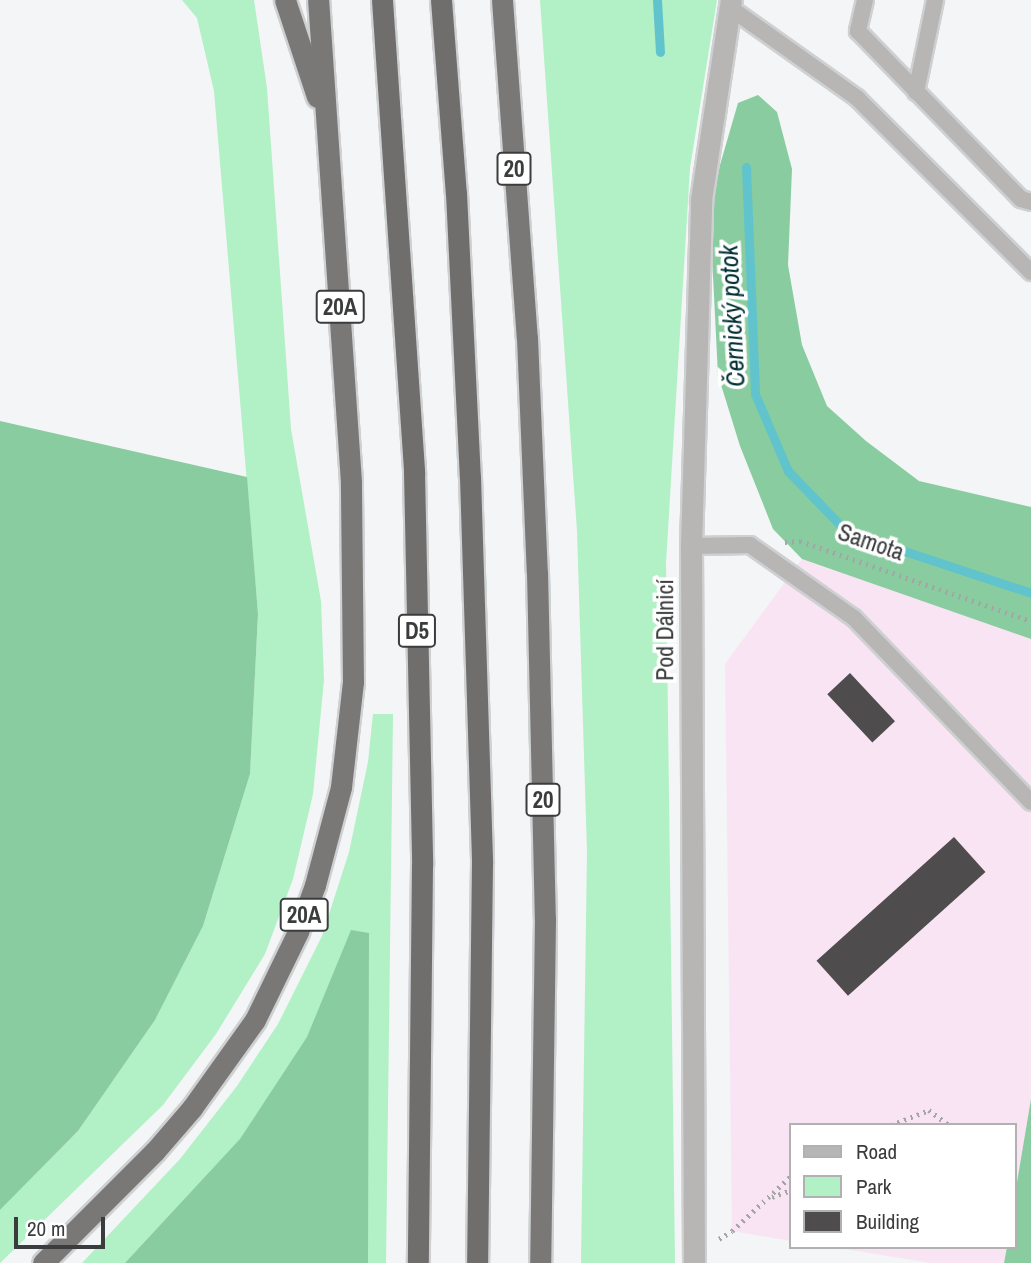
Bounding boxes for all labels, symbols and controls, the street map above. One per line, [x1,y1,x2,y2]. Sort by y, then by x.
road number: 20 [496,150,532,188]
water label: Černický potok [713,244,751,388]
road number: 20A [316,288,364,326]
street label: Samota [834,517,908,567]
street label: Pod Dálnicí [651,579,679,681]
road number: D5 [398,611,436,650]
road number: 20 [526,780,560,820]
road number: 20A [280,896,328,934]
legend [790,1123,1017,1249]
text: Road [856,1137,897,1166]
text: Park [856,1172,891,1201]
scale bar [18,1204,108,1248]
text: Building [856,1207,919,1236]
text: 20 m [27,1214,65,1243]

